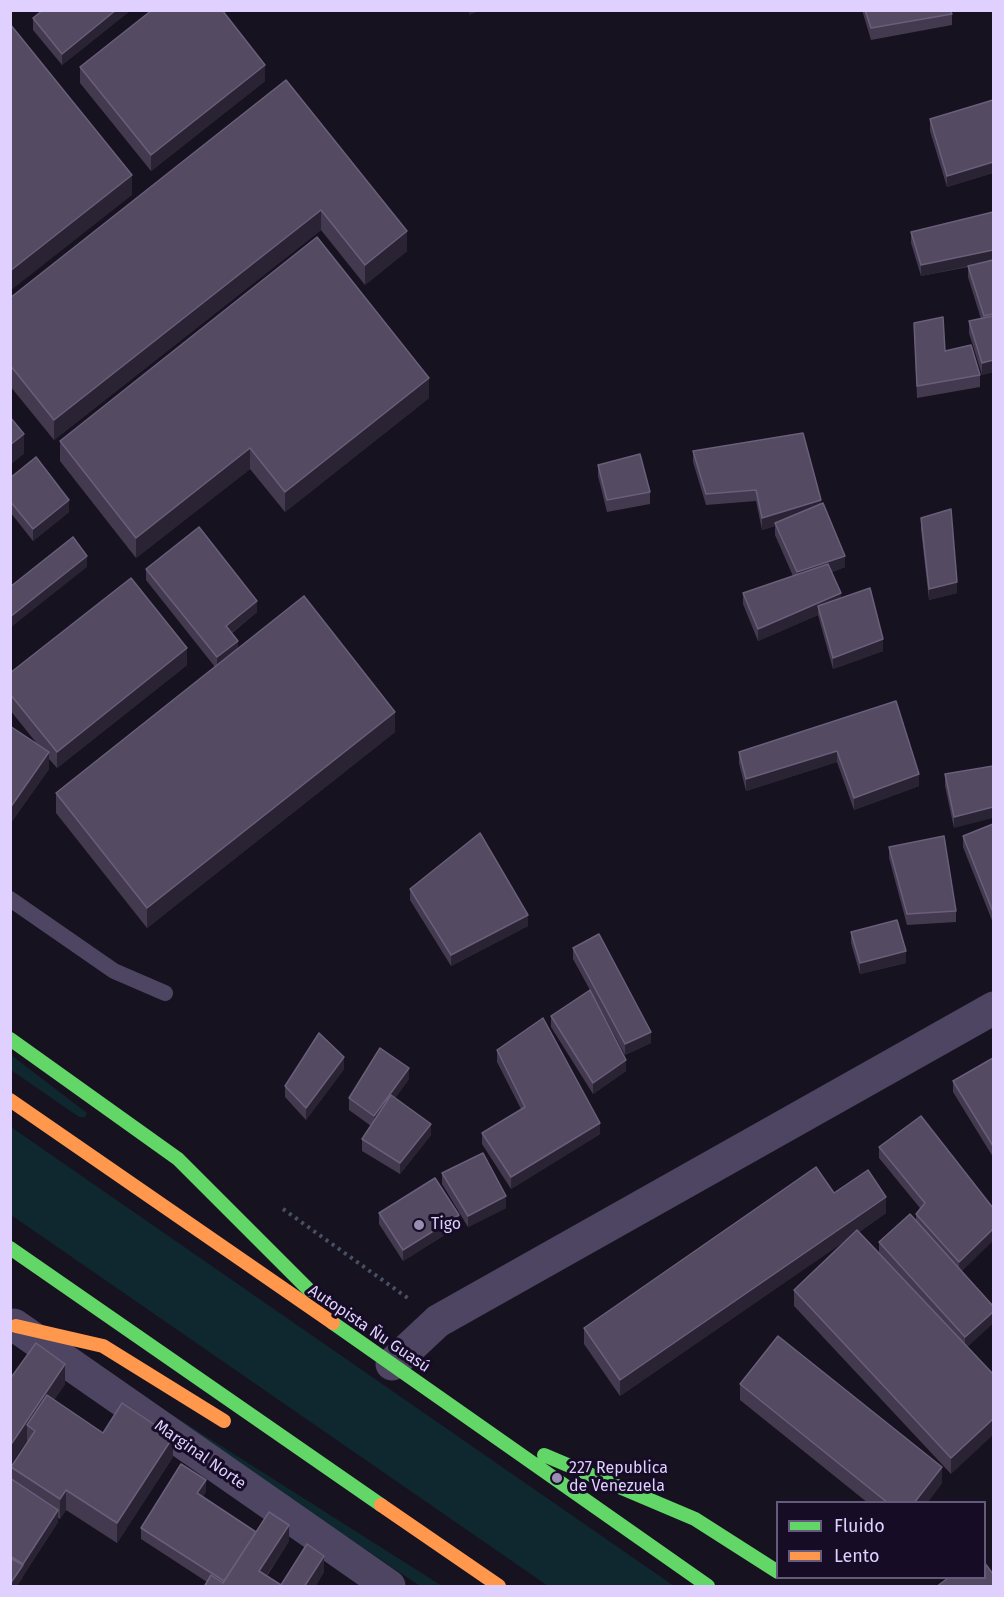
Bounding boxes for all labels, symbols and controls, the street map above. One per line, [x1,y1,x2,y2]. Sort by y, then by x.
place label: Tigo [431,1215,461,1235]
marker: Tigo [412,1218,426,1232]
street label: Autopista Ñu Guasú [304,1281,434,1377]
street label: Marginal Norte [150,1416,250,1494]
place label: 227 Republica de Venezuela [569,1459,668,1497]
marker: 227 Republica de Venezuela [550,1471,564,1485]
legend [776,1501,986,1579]
text: Fluido [834,1515,885,1537]
text: Lento [834,1545,880,1567]

